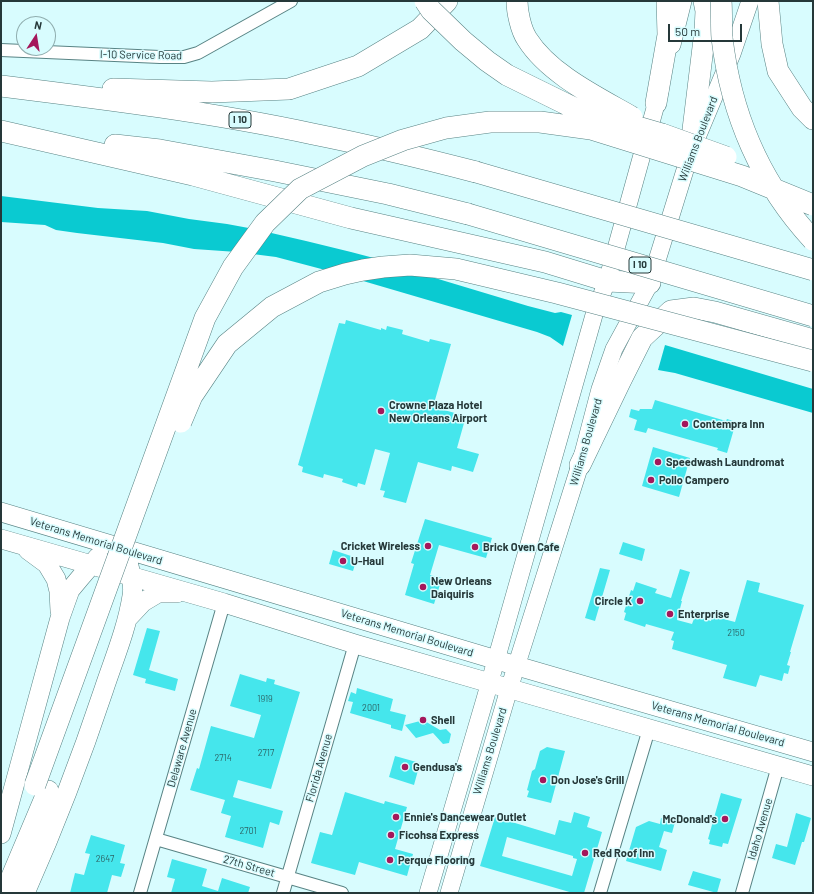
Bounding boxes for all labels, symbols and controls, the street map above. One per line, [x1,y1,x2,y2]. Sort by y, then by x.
north arrow [16,16,56,56]
scale bar [670,16,744,42]
text: N [33,18,43,32]
text: 50 m [675,24,700,38]
street label: I-10 Service Road [100,48,182,62]
street label: Williams Boulevard [676,95,720,183]
road number: I 10 [229,112,251,128]
road number: I 10 [629,257,651,273]
street label: Williams Boulevard [567,397,605,487]
place label: Crowne Plaza Hotel New Orleans Airport [389,398,487,424]
marker: Crowne Plaza Hotel New Orleans Airport [376,406,386,416]
place label: Contempra Inn [693,417,764,431]
marker: Contempra Inn [680,419,690,429]
place label: Speedwash Laundromat [666,455,784,469]
marker: Speedwash Laundromat [653,457,663,467]
place label: Pollo Campero [659,473,729,487]
marker: Pollo Campero [646,475,656,485]
street label: Veterans Memorial Boulevard [28,515,164,567]
place label: Cricket Wireless [341,539,420,553]
place label: Brick Oven Cafe [483,540,559,554]
marker: Cricket Wireless [423,541,433,551]
marker: Brick Oven Cafe [470,542,480,552]
place label: U-Haul [351,554,384,568]
marker: U-Haul [338,556,348,566]
place label: New Orleans Daiquiris [431,574,492,600]
marker: New Orleans Daiquiris [418,582,428,592]
place label: Circle K [595,594,632,608]
marker: Circle K [635,596,645,606]
street label: Veterans Memorial Boulevard [339,607,475,659]
place label: Enterprise [678,607,730,621]
marker: Enterprise [665,609,675,619]
house number: 2150 [727,628,745,638]
house number: 1919 [257,694,273,704]
street label: Veterans Memorial Boulevard [650,699,786,749]
house number: 2001 [362,703,380,713]
street label: Williams Boulevard [470,706,510,796]
street label: Delaware Avenue [164,707,200,789]
place label: Shell [431,713,455,727]
marker: Shell [418,715,428,725]
street label: Florida Avenue [303,732,335,804]
house number: 2717 [258,748,274,758]
house number: 2714 [214,753,232,763]
place label: Gendusa's [413,760,462,774]
marker: Gendusa's [400,762,410,772]
place label: Don Jose's Grill [551,773,624,787]
marker: Don Jose's Grill [538,775,548,785]
street label: Idaho Avenue [745,797,775,861]
place label: Ennie's Dancewear Outlet [404,810,526,824]
marker: Ennie's Dancewear Outlet [391,812,401,822]
place label: McDonald's [662,812,717,826]
marker: McDonald's [720,814,730,824]
house number: 2701 [239,826,257,836]
place label: Ficohsa Express [399,828,479,842]
marker: Ficohsa Express [386,830,396,840]
place label: Red Roof Inn [593,846,654,860]
marker: Red Roof Inn [580,848,590,858]
street label: 27th Street [222,852,276,880]
place label: Perque Flooring [398,853,475,867]
house number: 2647 [96,854,114,864]
marker: Perque Flooring [385,855,395,865]

